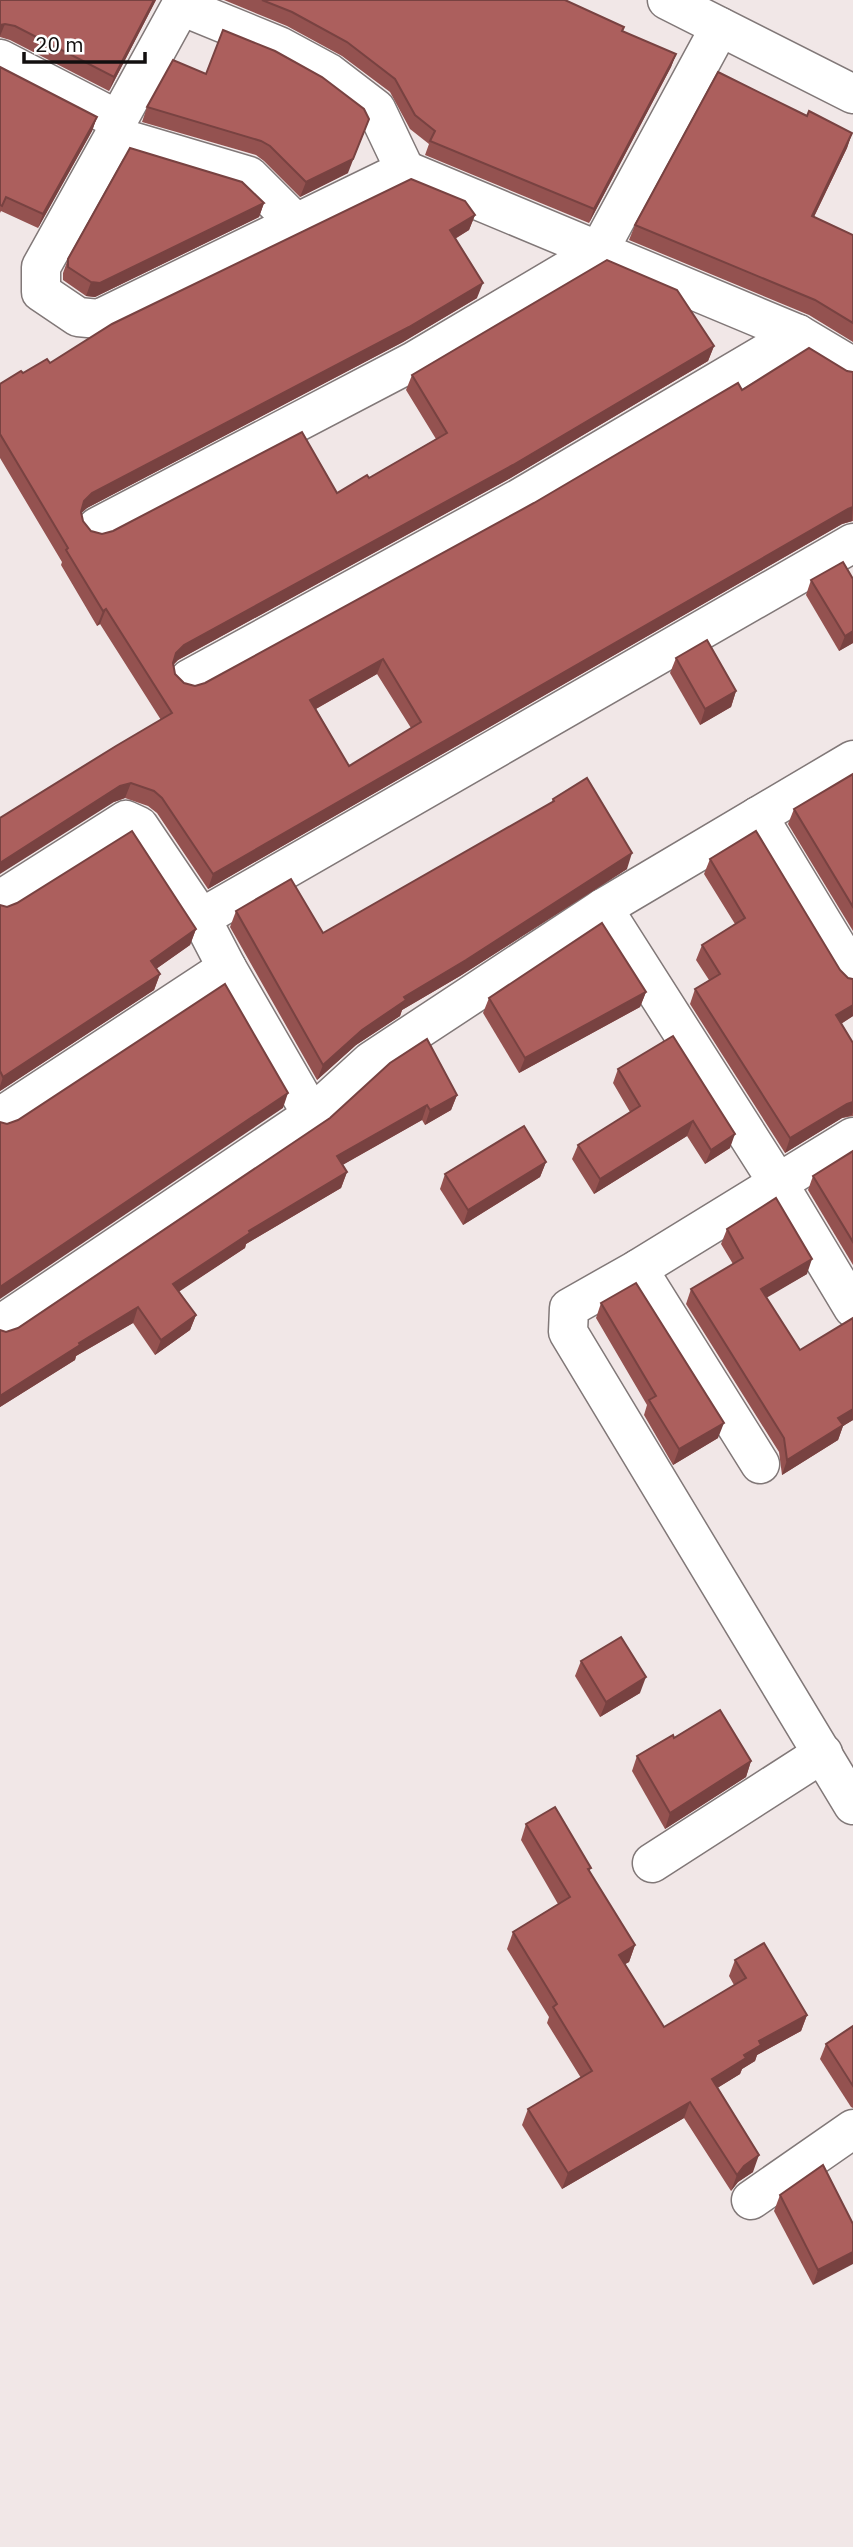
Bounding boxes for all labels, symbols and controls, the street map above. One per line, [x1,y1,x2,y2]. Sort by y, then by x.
scale bar [24,21,145,65]
text: 20 m [35,30,84,58]

